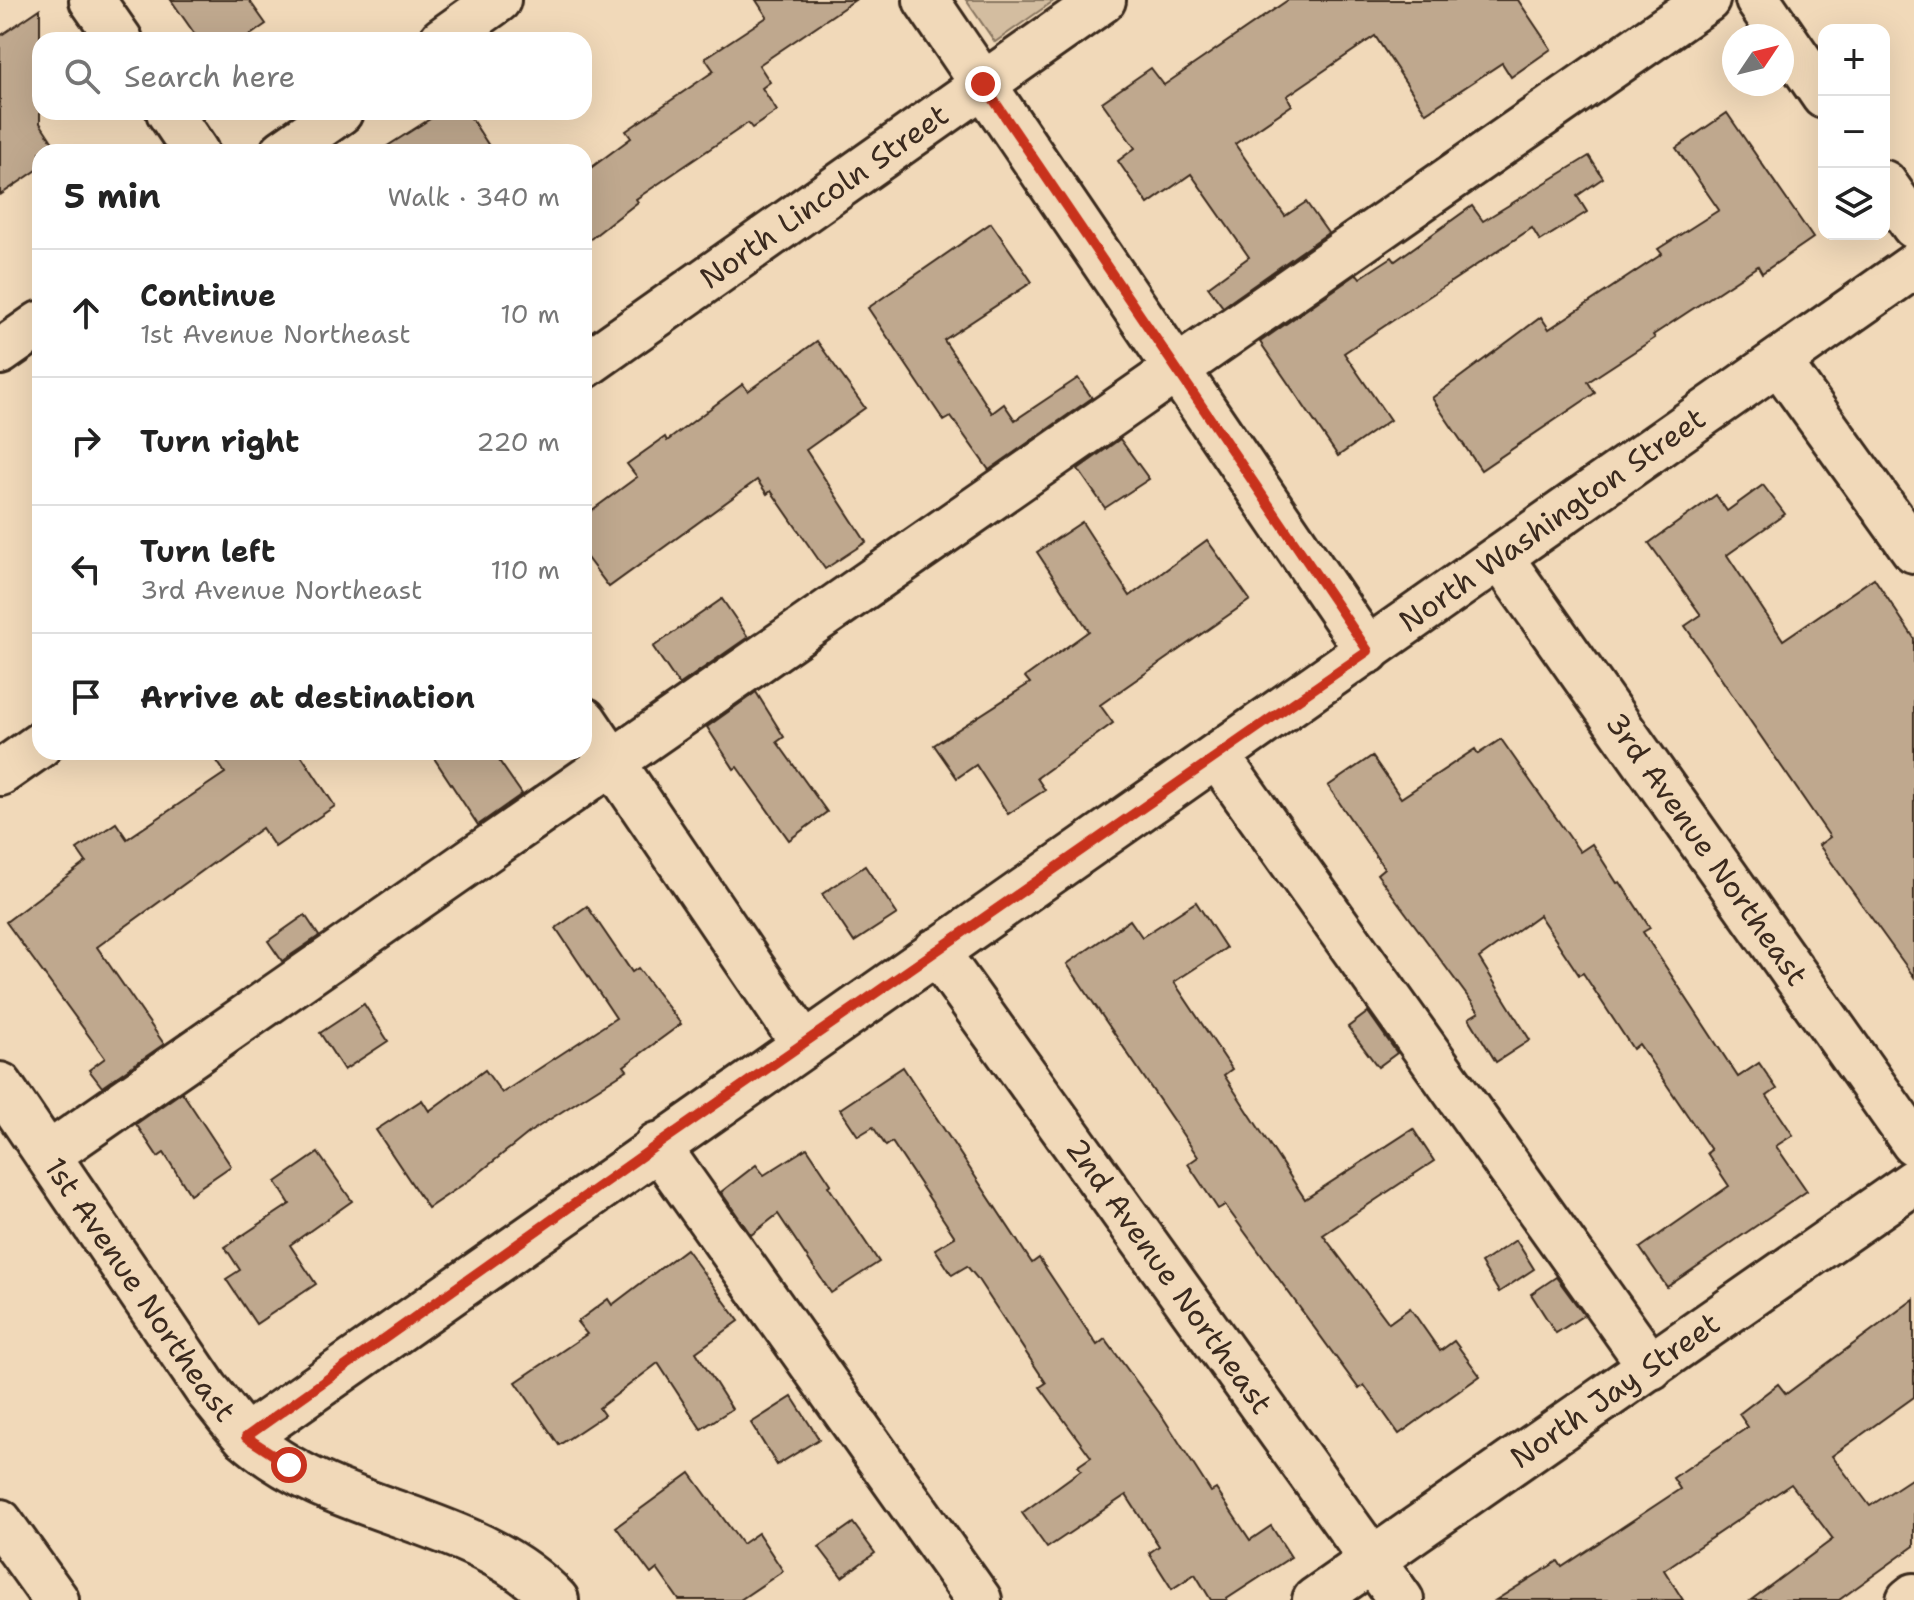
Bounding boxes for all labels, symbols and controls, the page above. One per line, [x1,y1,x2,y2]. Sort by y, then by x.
north arrow [1722,24,1794,96]
map controls [1818,24,1890,240]
button: + [1818,24,1890,96]
search box [32,32,592,120]
icon: search [60,54,104,98]
text: Search here [124,56,295,97]
route end [965,66,1001,102]
street label: North Lincoln Street [691,94,957,298]
button: − [1818,96,1890,168]
button: layers [1818,168,1890,240]
text: 5 min [64,173,161,219]
text: Walk · 340 m [387,179,560,214]
text: Continue [140,275,276,316]
icon: ahead [64,291,108,335]
text: 10 m [500,296,560,331]
text: 1st Avenue Northeast [140,316,411,351]
street label: North Washington Street [1391,398,1713,641]
icon: right [64,419,108,463]
text: Turn right [140,421,299,462]
text: 220 m [476,424,560,459]
text: Turn left [140,531,275,572]
icon: left [64,547,108,591]
text: 110 m [490,552,560,587]
text: 3rd Avenue Northeast [140,572,422,607]
icon: arrive [64,675,108,719]
text: Arrive at destination [140,677,475,718]
street label: 3rd Avenue Northeast [1596,704,1818,994]
street label: 2nd Avenue Northeast [1056,1129,1282,1422]
street label: 1st Avenue Northeast [35,1149,246,1430]
street label: North Jay Street [1502,1303,1728,1478]
route start [271,1447,307,1483]

